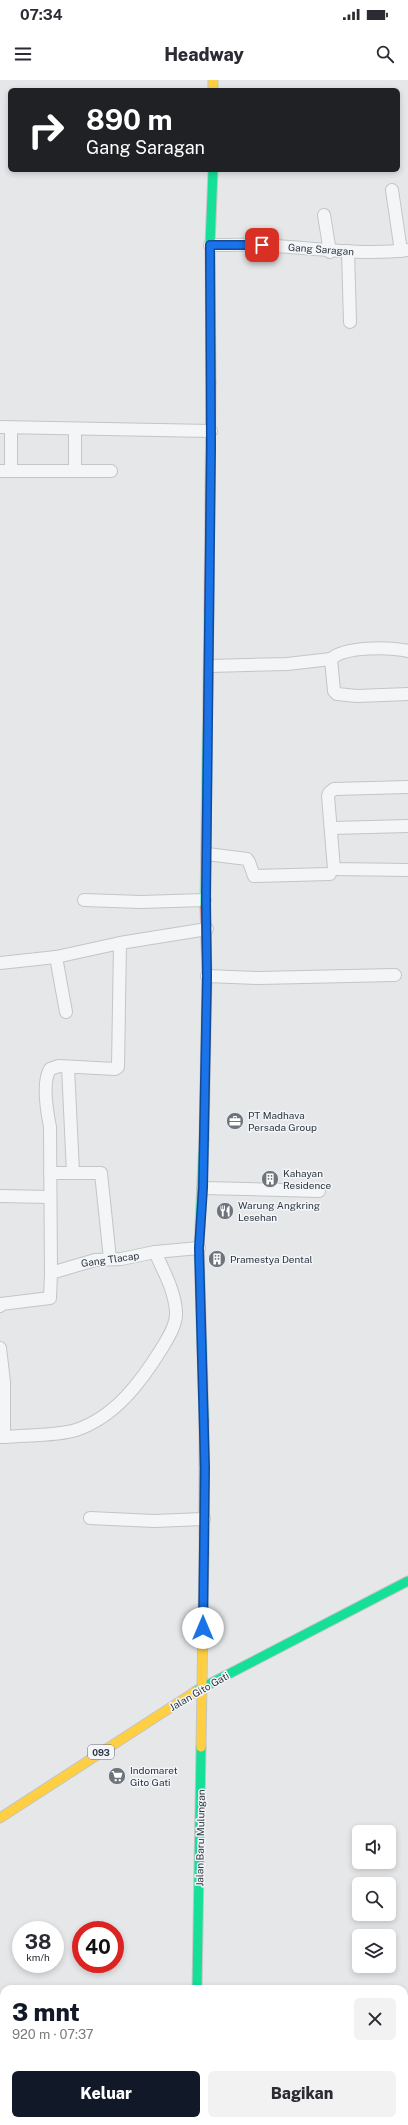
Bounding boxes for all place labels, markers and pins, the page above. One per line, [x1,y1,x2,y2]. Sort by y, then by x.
pin [245,228,279,262]
place label: PT Madhava Persada Group [248,1109,317,1133]
office icon: PT Madhava Persada Group [225,1111,245,1131]
place label: Kahayan Residence [283,1167,332,1191]
building icon: Kahayan Residence [260,1169,280,1189]
place label: Warung Angkring Lesehan [238,1199,320,1223]
restaurant icon: Warung Angkring Lesehan [215,1201,235,1221]
building icon: Pramestya Dental [207,1249,227,1269]
place label: Pramestya Dental [230,1253,313,1265]
place label: Indomaret Gito Gati [130,1764,178,1788]
supermarket icon: Indomaret Gito Gati [107,1766,127,1786]

